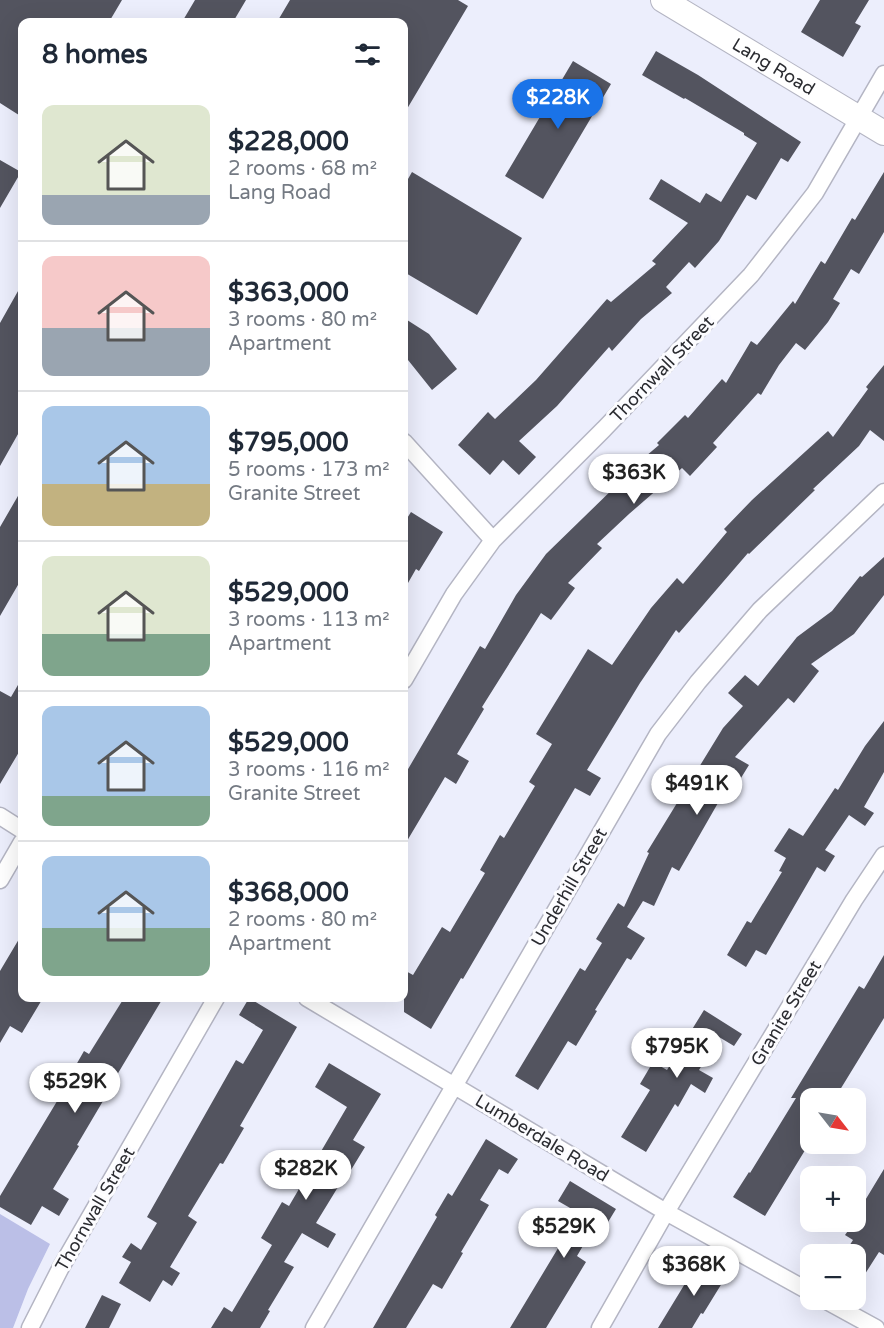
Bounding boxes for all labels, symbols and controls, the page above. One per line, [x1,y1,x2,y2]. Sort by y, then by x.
street label: Lang Road [728,33,819,100]
icon: filters [351,38,384,71]
text: 8 homes [42,39,148,70]
pin: $228K [516,79,600,130]
text: $228K [526,86,590,110]
text: $228,000 [228,126,349,157]
icon: home [90,129,162,201]
text: 2 rooms · 68 m² [228,157,377,181]
text: Lang Road [228,181,331,205]
text: $363,000 [228,277,349,308]
icon: home [90,280,162,352]
text: 3 rooms · 80 m² [228,308,377,332]
street label: Thornwall Street [606,311,719,427]
text: Apartment [228,332,331,356]
text: $795,000 [228,427,348,458]
icon: home [90,430,162,502]
pin: $363K [592,454,676,505]
text: 5 rooms · 173 m² [228,458,390,482]
text: $363K [602,461,666,485]
text: Granite Street [228,482,360,506]
text: $529,000 [228,577,349,608]
icon: home [90,580,162,652]
text: 3 rooms · 113 m² [228,608,390,632]
text: Apartment [228,632,331,656]
text: $529,000 [228,727,349,758]
icon: home [90,730,162,802]
text: 3 rooms · 116 m² [228,758,390,782]
pin: $491K [655,765,739,816]
text: $491K [665,772,729,796]
text: Granite Street [228,782,360,806]
street label: Underhill Street [526,824,612,950]
text: $368,000 [228,877,349,908]
icon: home [90,880,162,952]
text: 2 rooms · 80 m² [228,908,377,932]
text: Apartment [228,932,331,956]
street label: Granite Street [746,956,826,1070]
pin: $795K [635,1028,719,1079]
text: $795K [645,1035,709,1059]
pin: $529K [33,1063,117,1114]
text: $529K [43,1070,107,1094]
north arrow [800,1088,866,1154]
map controls [800,1088,866,1310]
street label: Lumberdale Road [471,1089,613,1187]
street label: Thornwall Street [51,1143,140,1275]
pin: $282K [264,1150,348,1201]
text: $282K [274,1157,338,1181]
button: + [800,1166,866,1232]
pin: $529K [522,1208,606,1259]
text: $529K [532,1215,596,1239]
button: − [800,1244,866,1310]
pin: $368K [652,1246,736,1297]
text: $368K [662,1253,726,1277]

